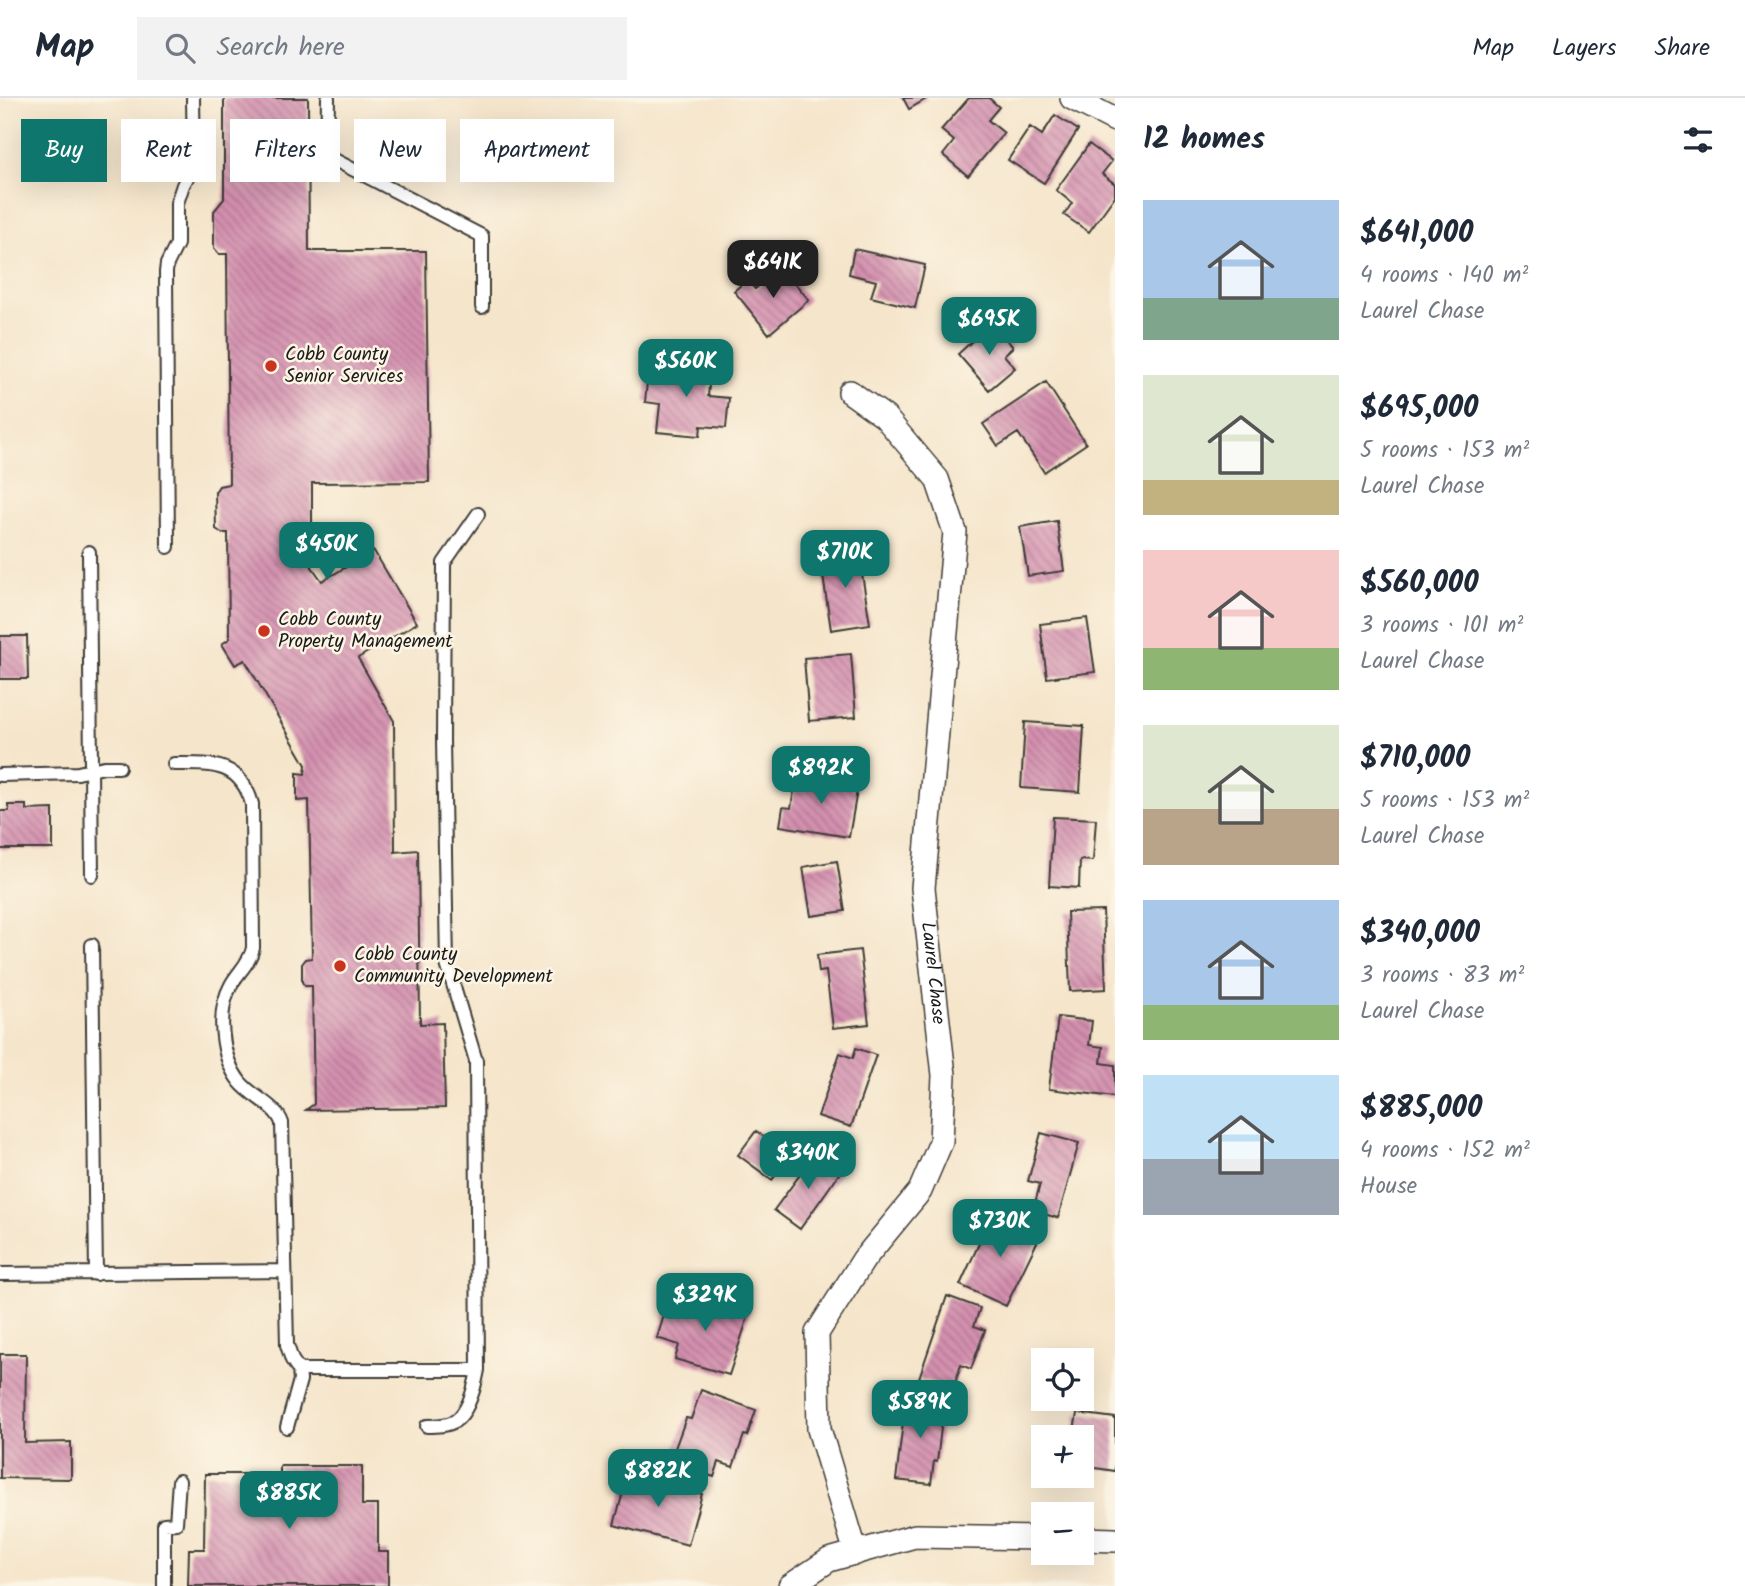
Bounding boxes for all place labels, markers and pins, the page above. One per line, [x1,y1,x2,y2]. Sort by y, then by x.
pin: $641K [724,240,822,300]
pin: $695K [940,298,1038,357]
place label: Cobb County Senior Services [285,340,403,392]
pin: $560K [637,340,735,399]
marker: Cobb County Senior Services [263,358,279,374]
pin: $450K [278,522,376,582]
pin: $710K [796,531,894,590]
place label: Cobb County Property Management [278,605,453,657]
marker: Cobb County Property Management [256,623,272,639]
pin: $892K [772,746,870,806]
place label: Cobb County Community Development [354,940,553,992]
marker: Cobb County Community Development [332,958,348,974]
pin: $340K [759,1132,857,1191]
pin: $730K [951,1200,1049,1259]
pin: $329K [656,1274,754,1333]
pin: $589K [871,1380,969,1440]
pin: $882K [609,1450,707,1509]
pin: $885K [240,1472,338,1531]

